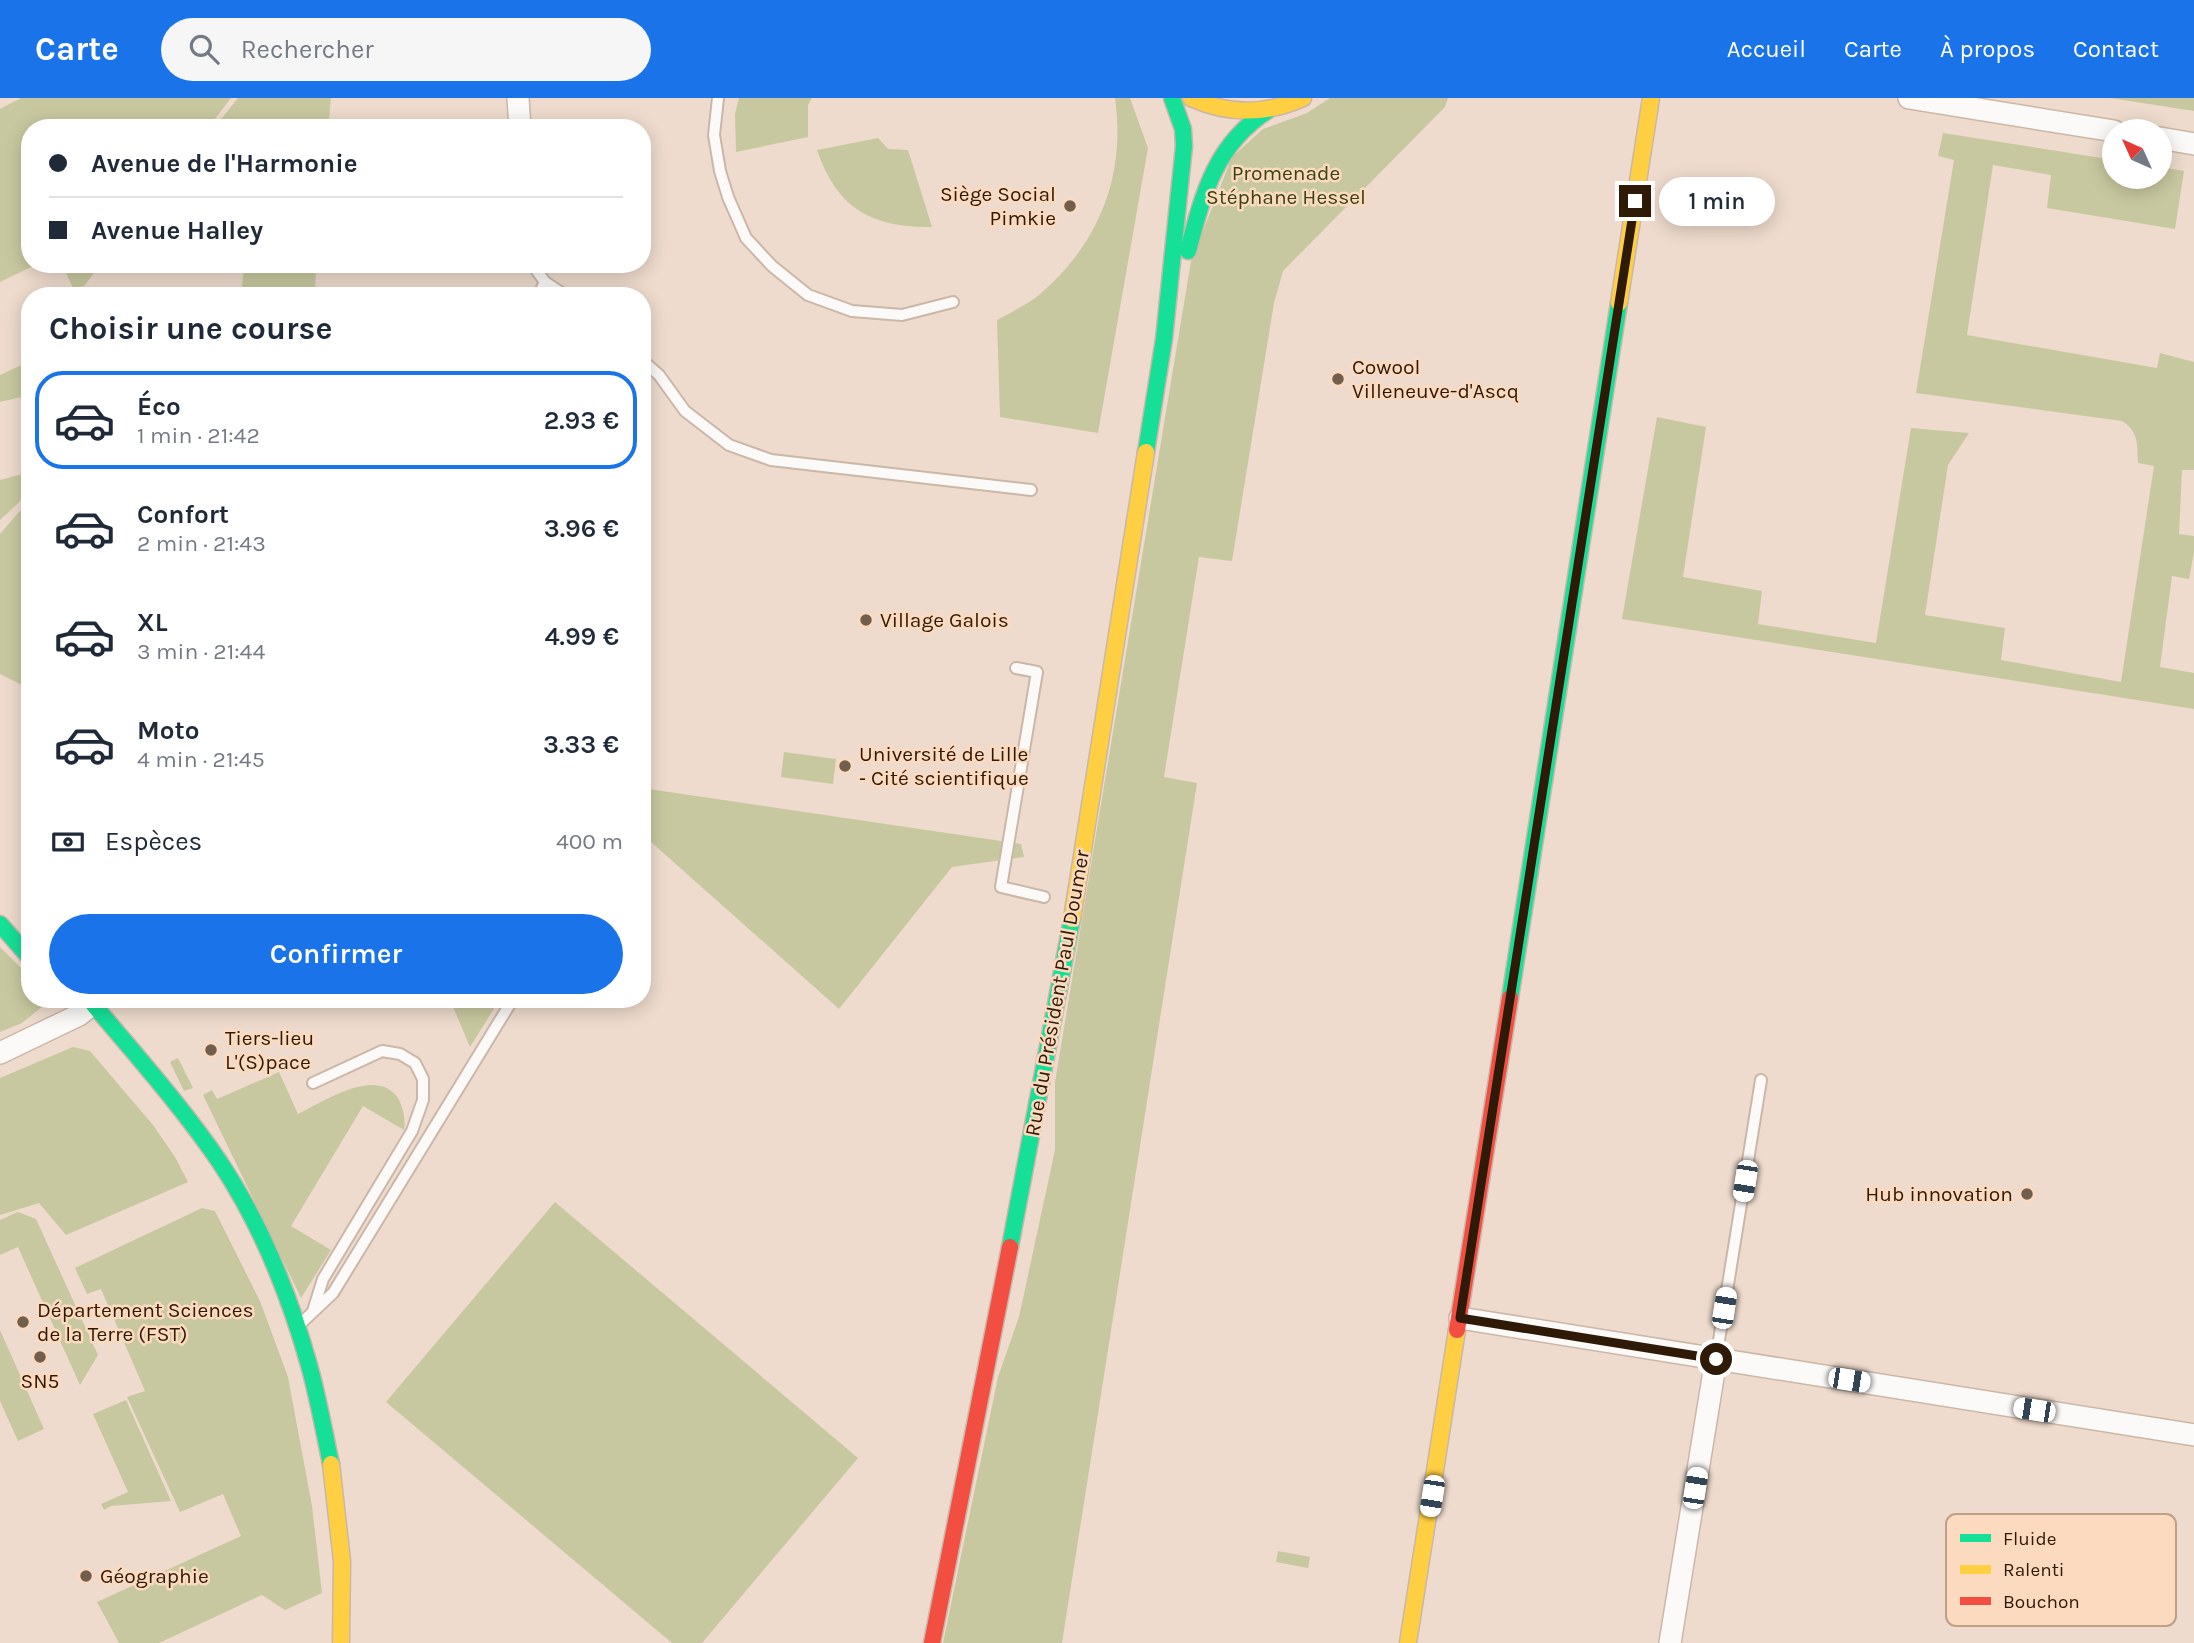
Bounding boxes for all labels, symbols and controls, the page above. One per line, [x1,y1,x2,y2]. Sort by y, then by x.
search box [161,18,651,81]
text: Carte [35,30,119,68]
icon: search [185,30,223,68]
text: Rechercher [241,34,374,65]
text: Accueil [1727,35,1806,63]
text: Carte [1844,35,1902,63]
text: À propos [1940,35,2035,63]
text: Contact [2073,35,2159,63]
north arrow [2102,119,2172,189]
map controls [2102,119,2172,189]
text: Avenue de l'Harmonie [91,148,357,179]
park label: Promenade Stéphane Hessel [1206,161,1366,209]
callout: 1 min [1660,176,1775,226]
place label: Siège Social Pimkie [940,182,1056,230]
route end [1619,185,1651,217]
text: 1 min [1688,188,1746,215]
marker: Siège Social Pimkie [1062,198,1078,214]
text: Avenue Halley [91,215,263,246]
text: Choisir une course [49,310,332,347]
place label: Cowool Villeneuve-d'Ascq [1352,355,1519,403]
marker: Cowool Villeneuve-d'Ascq [1330,371,1346,387]
icon: car [53,389,116,452]
text: Éco [137,391,181,422]
text: 2.93 € [544,405,619,436]
text: 1 min · 21:42 [137,422,260,449]
icon: car [53,497,116,560]
text: Confort [137,499,229,530]
text: 3.96 € [544,513,619,544]
text: 2 min · 21:43 [137,530,266,557]
icon: car [53,605,116,668]
text: XL [137,607,168,638]
place label: Village Galois [880,608,1009,632]
marker: Village Galois [858,612,874,628]
text: 4.99 € [544,621,619,652]
text: 3 min · 21:44 [137,638,265,665]
icon: car [53,713,116,776]
text: Moto [137,715,199,746]
text: 3.33 € [543,729,619,760]
place label: Université de Lille ‐ Cité scientifique [859,742,1029,790]
text: 4 min · 21:45 [137,746,265,773]
marker: Université de Lille ‐ Cité scientifique [837,758,853,774]
icon: cash [49,823,87,861]
text: Espèces [105,826,202,857]
text: 400 m [556,828,623,855]
street label: Rue du Président Paul Doumer [1020,848,1094,1138]
button: Confirmer [49,914,623,994]
place label: Tiers-lieu L'(S)pace [225,1026,314,1074]
marker: Tiers-lieu L'(S)pace [203,1042,219,1058]
car [1732,1159,1759,1203]
place label: Hub innovation [1865,1182,2013,1206]
marker: Hub innovation [2019,1186,2035,1202]
car [1711,1286,1738,1330]
place label: Département Sciences de la Terre (FST) [37,1298,254,1346]
marker: Département Sciences de la Terre (FST) [15,1314,31,1330]
route start [1700,1343,1732,1375]
marker: SN5 [32,1349,48,1365]
car [1827,1366,1872,1394]
place label: SN5 [21,1369,59,1393]
car [2012,1396,2057,1424]
car [1682,1466,1709,1510]
car [1419,1474,1446,1518]
legend [1946,1514,2176,1626]
text: Fluide [2003,1528,2056,1550]
text: Ralenti [2003,1559,2064,1581]
place label: Géographie [100,1564,209,1588]
marker: Géographie [78,1568,94,1584]
text: Bouchon [2003,1591,2080,1613]

